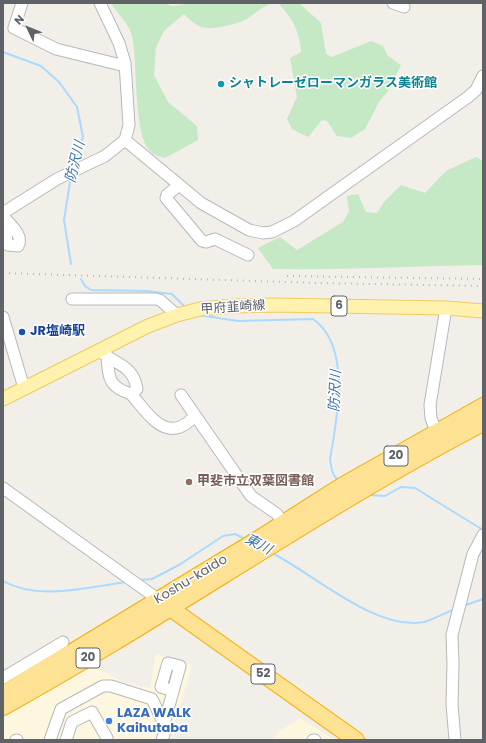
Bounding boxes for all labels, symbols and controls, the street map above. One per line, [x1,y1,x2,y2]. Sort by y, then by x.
north arrow [8,8,48,48]
text: N [11,11,28,28]
place label: シャトレーゼローマンガラス美術館 [229,76,437,92]
marker: シャトレーゼローマンガラス美術館 [216,79,226,89]
water label: 防沢川 [63,140,89,184]
road number: 6 [331,296,347,316]
street label: 甲府韮崎線 [200,298,266,318]
place label: JR塩崎駅 [30,324,85,340]
marker: JR塩崎駅 [17,327,27,337]
water label: 防沢川 [327,370,345,412]
road number: 20 [384,446,408,466]
place label: 甲斐市立双葉図書館 [197,474,314,490]
marker: 甲斐市立双葉図書館 [184,477,194,487]
water label: 東川 [242,531,274,559]
street label: Koshu-kaido [152,552,230,608]
road number: 20 [76,648,100,668]
road number: 52 [251,664,275,684]
place label: LAZA WALK Kaihutaba [117,706,191,737]
marker: LAZA WALK Kaihutaba [104,716,114,726]

